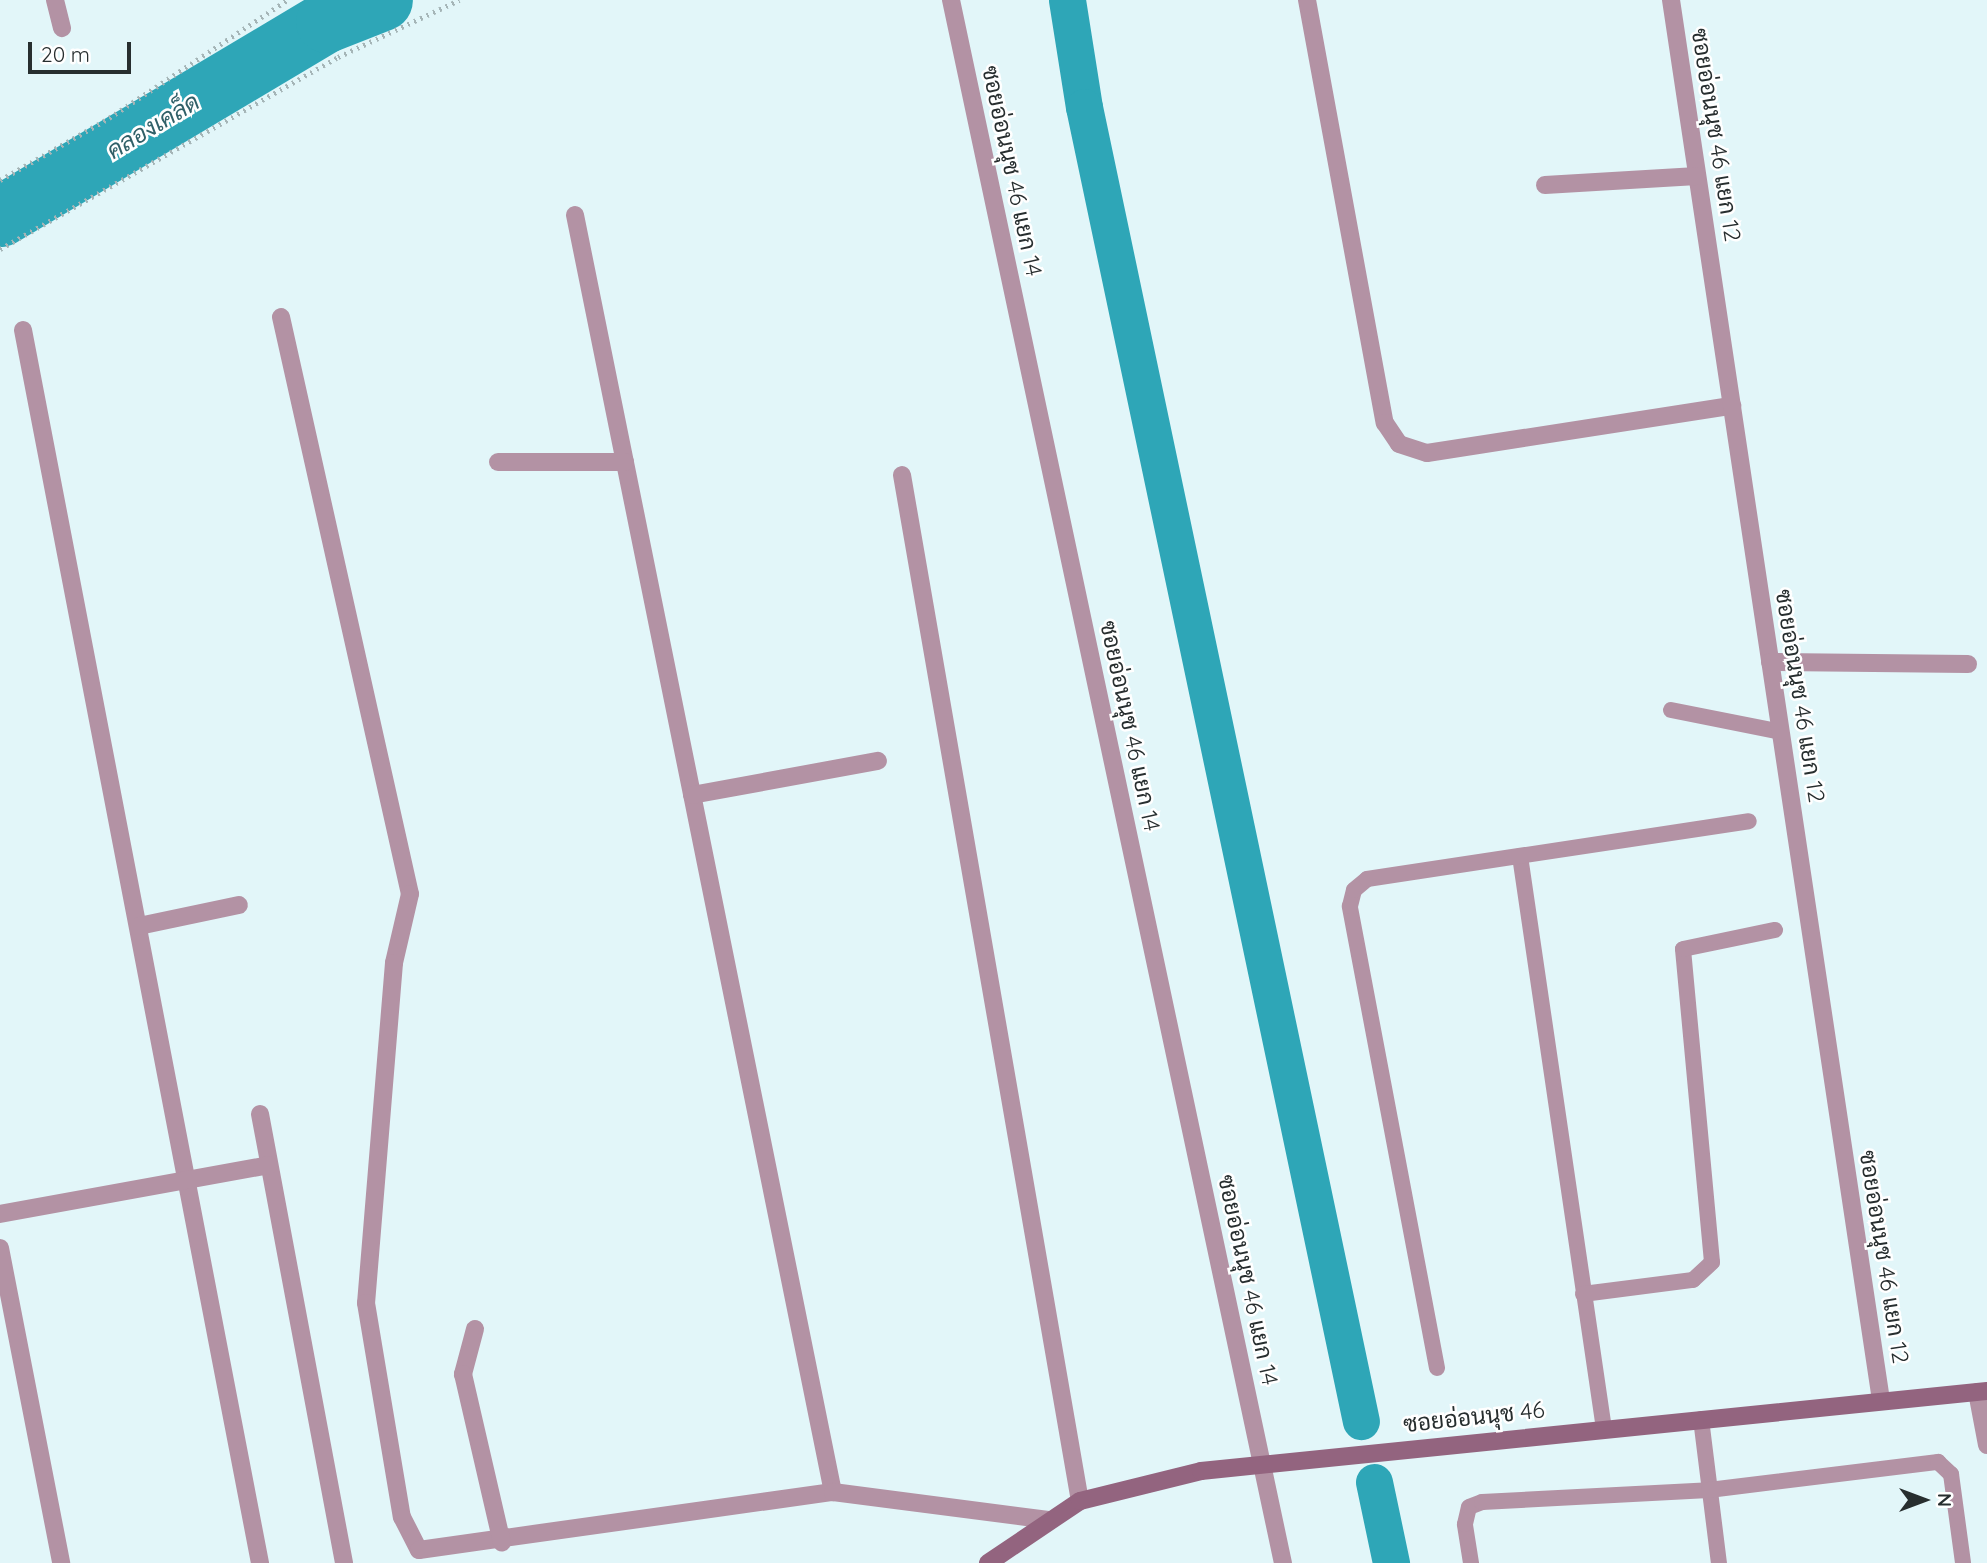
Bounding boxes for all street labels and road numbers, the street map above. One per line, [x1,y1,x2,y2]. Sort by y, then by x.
street label: ซอยอ่อนนุช 46 แยก 12 [1686,26,1746,244]
street label: ซอยอ่อนนุช 46 แยก 14 [976,63,1048,279]
street label: ซอยอ่อนนุช 46 แยก 12 [1770,587,1830,805]
street label: ซอยอ่อนนุช 46 แยก 14 [1094,618,1166,834]
street label: ซอยอ่อนนุช 46 แยก 12 [1854,1148,1914,1366]
street label: ซอยอ่อนนุช 46 แยก 14 [1212,1172,1284,1388]
street label: ซอยอ่อนนุช 46 [1402,1396,1546,1438]

